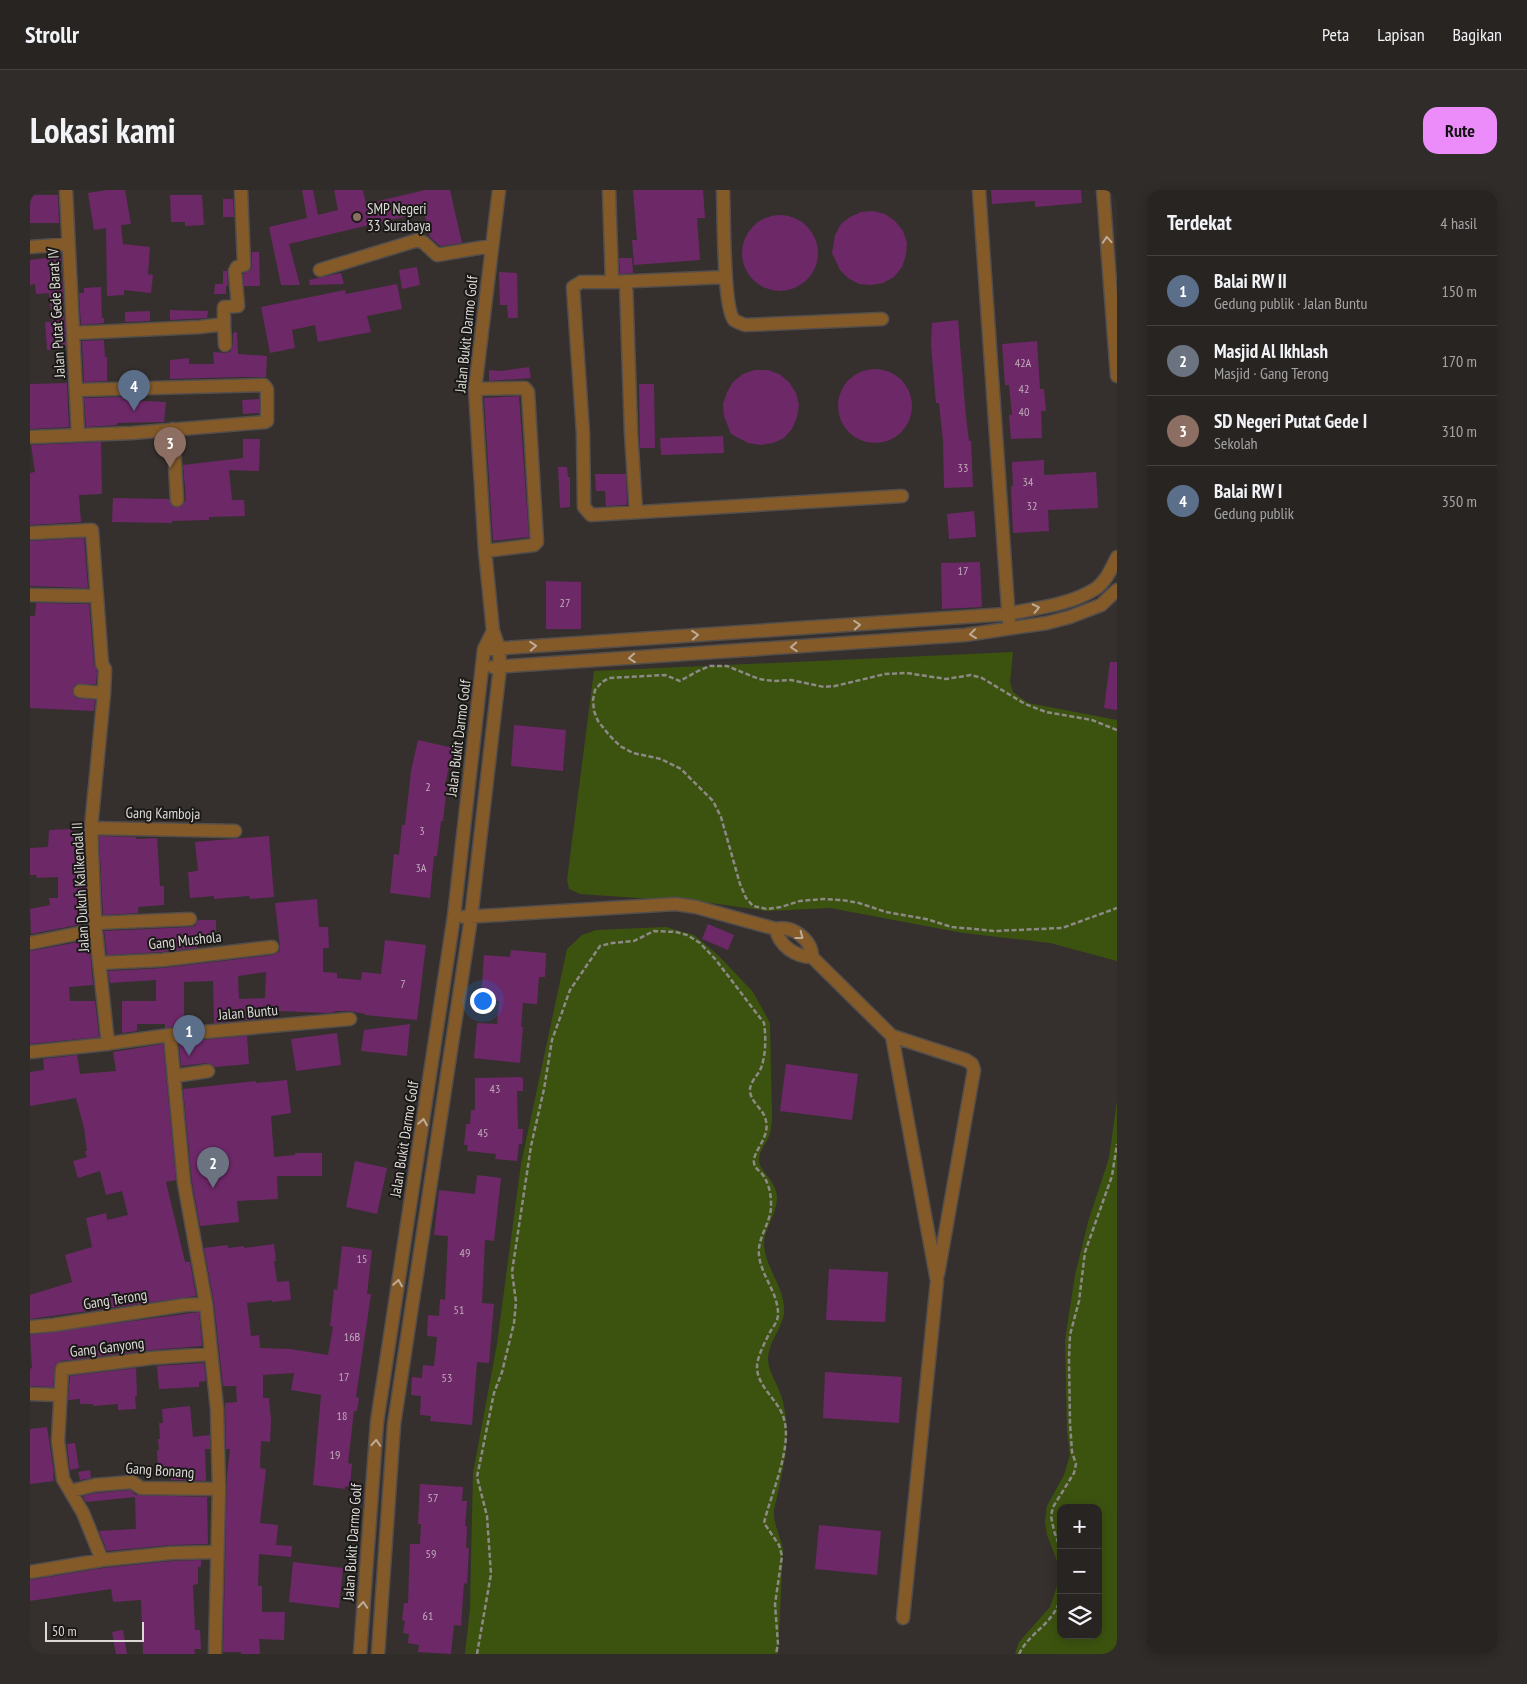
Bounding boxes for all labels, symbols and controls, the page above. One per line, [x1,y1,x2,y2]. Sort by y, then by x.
text: Strollr [25,19,79,50]
text: Peta [1322,23,1349,46]
text: Lapisan [1377,23,1425,46]
text: Bagikan [1453,23,1502,46]
text: Lokasi kami [30,107,176,153]
button: Rute [1423,107,1497,154]
place label: SMP Negeri 33 Surabaya [367,199,431,235]
text: Terdekat [1167,209,1232,236]
marker: SMP Negeri 33 Surabaya [351,211,363,223]
text: 4 hasil [1440,213,1477,233]
one-way arrow [1101,236,1112,244]
street label: Jalan Putat Gede Barat IV [43,248,69,379]
text: Balai RW II [1214,269,1287,293]
street label: Jalan Bukit Darmo Golf [450,273,482,394]
text: 1 [1179,281,1187,301]
text: 150 m [1442,281,1477,301]
text: Gedung publik · Jalan Buntu [1214,293,1367,313]
text: Masjid Al Ikhlash [1214,339,1328,363]
text: 2 [1179,351,1187,371]
text: 170 m [1442,351,1477,371]
house number: 42A [1015,355,1032,370]
text: Masjid · Gang Terong [1214,363,1329,383]
pin: 4 [118,370,150,411]
house number: 42 [1019,381,1029,396]
house number: 40 [1019,404,1029,419]
text: SD Negeri Putat Gede I [1214,409,1367,433]
text: 3 [1179,421,1187,441]
text: 310 m [1442,421,1477,441]
pin: 3 [154,427,186,468]
text: Sekolah [1214,433,1258,453]
house number: 33 [958,460,968,475]
house number: 34 [1023,474,1034,489]
text: Balai RW I [1214,479,1282,503]
text: 4 [1179,491,1187,511]
text: 350 m [1442,491,1477,511]
house number: 32 [1027,498,1037,513]
text: Gedung publik [1214,503,1294,523]
house number: 17 [958,563,968,578]
house number: 27 [560,595,570,610]
one-way arrow [1031,603,1040,614]
one-way arrow [853,619,861,630]
one-way arrow [969,628,977,639]
one-way arrow [691,630,699,641]
one-way arrow [529,641,537,652]
one-way arrow [789,641,797,652]
one-way arrow [627,652,635,663]
street label: Jalan Bukit Darmo Golf [441,677,475,798]
house number: 2 [425,779,431,794]
street label: Gang Kamboja [125,803,201,823]
street label: Jalan Dukuh Kalikendal II [67,822,93,953]
house number: 3 [419,823,425,838]
house number: 3A [415,860,427,875]
street label: Gang Mushola [148,927,222,953]
one-way arrow [794,930,803,938]
house number: 7 [400,976,406,991]
your location [470,988,496,1014]
street label: Jalan Buntu [216,1000,279,1024]
pin: 1 [173,1015,205,1056]
street label: Jalan Bukit Darmo Golf [385,1078,423,1199]
house number: 43 [490,1081,500,1096]
one-way arrow [417,1117,427,1126]
house number: 45 [478,1125,488,1140]
pin: 2 [197,1147,229,1188]
house number: 49 [460,1245,470,1260]
house number: 15 [357,1251,367,1266]
one-way arrow [393,1278,403,1287]
street label: Gang Terong [82,1285,148,1313]
house number: 51 [454,1302,464,1317]
house number: 16B [344,1329,361,1344]
street label: Gang Ganyong [69,1333,145,1361]
house number: 17 [339,1369,349,1384]
house number: 53 [442,1370,452,1385]
house number: 18 [337,1408,347,1423]
one-way arrow [370,1439,381,1447]
house number: 19 [330,1447,340,1462]
street label: Gang Bonang [125,1458,195,1482]
street label: Jalan Bukit Darmo Golf [338,1482,366,1602]
house number: 57 [428,1490,438,1505]
map controls [1057,1504,1102,1639]
button: + [1057,1504,1102,1549]
house number: 59 [426,1546,436,1561]
button: − [1057,1549,1102,1594]
button: layers [1057,1594,1102,1639]
one-way arrow [358,1601,369,1609]
house number: 61 [423,1608,433,1623]
scale bar [45,1619,144,1642]
text: 50 m [52,1622,77,1640]

